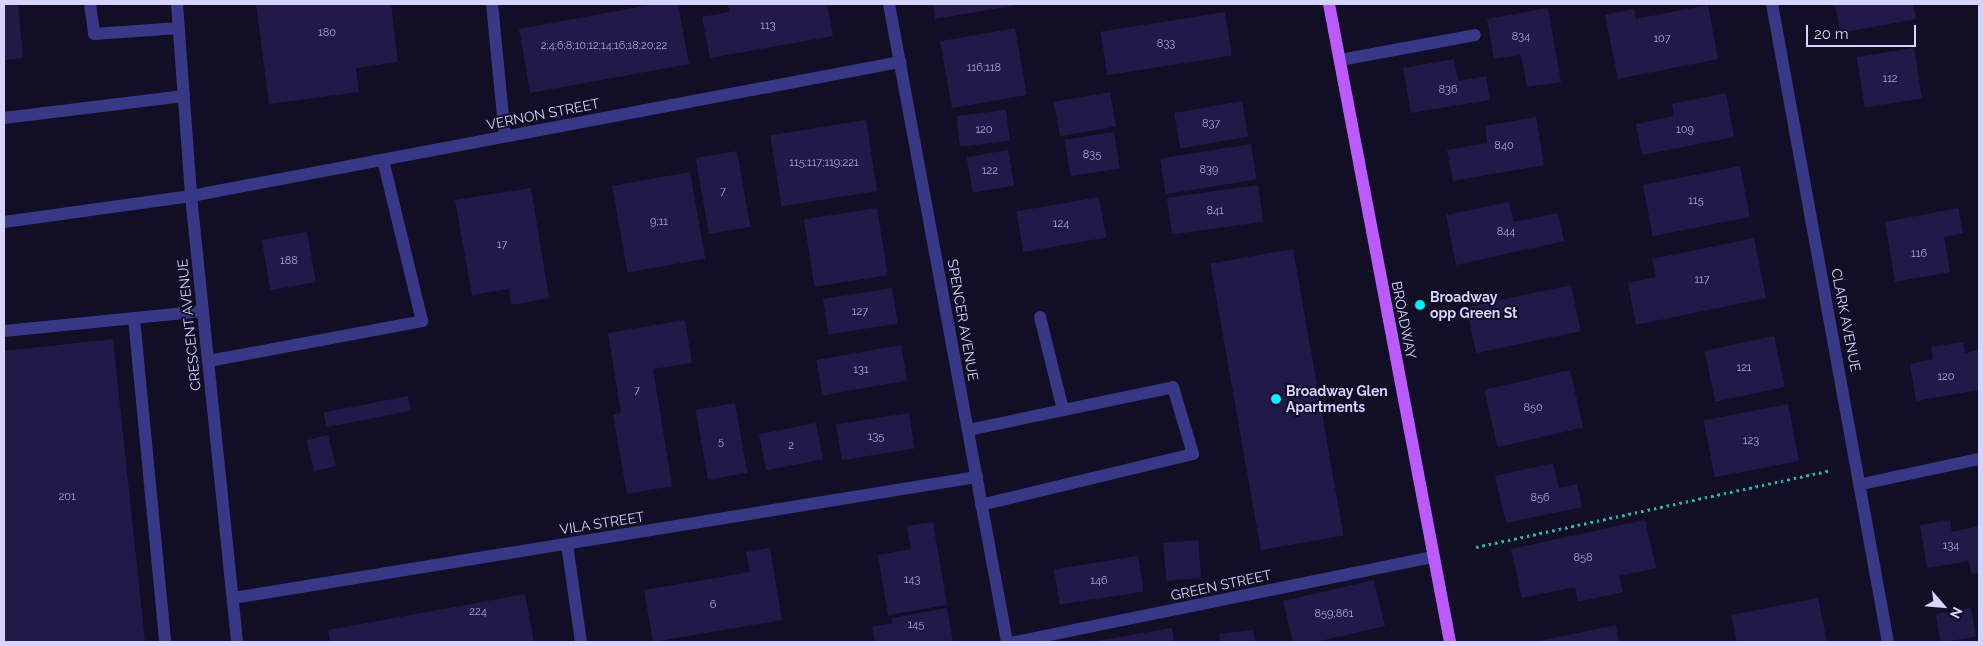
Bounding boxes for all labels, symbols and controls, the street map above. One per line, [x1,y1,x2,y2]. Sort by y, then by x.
scale bar [1808,15,1918,47]
house number: 113 [760,19,776,33]
text: 20 m [1814,25,1849,43]
house number: 180 [318,26,336,40]
house number: 834 [1512,30,1530,44]
house number: 107 [1653,32,1671,46]
house number: 833 [1157,37,1175,51]
house number: 2;4;6;8;10;12;14;16;18;20;22 [541,39,667,53]
house number: 116;118 [967,61,1001,75]
house number: 112 [1882,72,1898,86]
house number: 836 [1438,83,1458,97]
street label: VERNON STREET [485,95,601,133]
house number: 837 [1202,117,1220,131]
house number: 120 [975,123,993,137]
house number: 109 [1676,123,1694,137]
house number: 840 [1494,139,1514,153]
house number: 835 [1083,148,1101,162]
house number: 115;117;119;221 [789,156,859,170]
house number: 839 [1200,163,1218,177]
house number: 122 [982,164,998,178]
house number: 7 [720,185,726,199]
house number: 115 [1688,194,1704,208]
house number: 841 [1206,204,1224,218]
house number: 9;11 [650,215,668,229]
house number: 124 [1053,217,1069,231]
house number: 844 [1497,225,1515,239]
house number: 17 [497,238,507,252]
house number: 116 [1911,247,1927,261]
house number: 188 [280,254,298,268]
street label: CRESCENT AVENUE [174,258,204,392]
street label: SPENCER AVENUE [944,258,982,382]
street label: CLARK AVENUE [1828,267,1864,373]
house number: 117 [1694,273,1710,287]
street label: BROADWAY [1388,280,1420,360]
place label: Broadway opp Green St [1430,289,1517,322]
marker: Broadway opp Green St [1414,299,1426,311]
house number: 127 [852,305,868,319]
house number: 121 [1736,361,1752,375]
house number: 131 [853,363,869,377]
house number: 120 [1937,370,1955,384]
place label: Broadway Glen Apartments [1286,383,1388,416]
house number: 7 [634,384,640,398]
marker: Broadway Glen Apartments [1270,393,1282,405]
house number: 850 [1523,401,1543,415]
house number: 135 [868,430,884,444]
house number: 123 [1743,434,1759,448]
house number: 5 [718,435,724,449]
house number: 2 [788,439,794,453]
house number: 201 [58,490,76,504]
house number: 856 [1530,491,1550,505]
street label: VILA STREET [558,508,646,538]
house number: 134 [1943,539,1959,553]
house number: 858 [1573,551,1593,565]
street label: GREEN STREET [1169,566,1273,604]
house number: 143 [904,573,920,587]
house number: 146 [1090,574,1108,588]
north arrow [1918,581,1968,631]
house number: 6 [710,598,716,612]
text: N [1947,604,1966,621]
house number: 224 [469,605,487,619]
house number: 859;861 [1314,607,1354,621]
house number: 145 [908,618,924,632]

